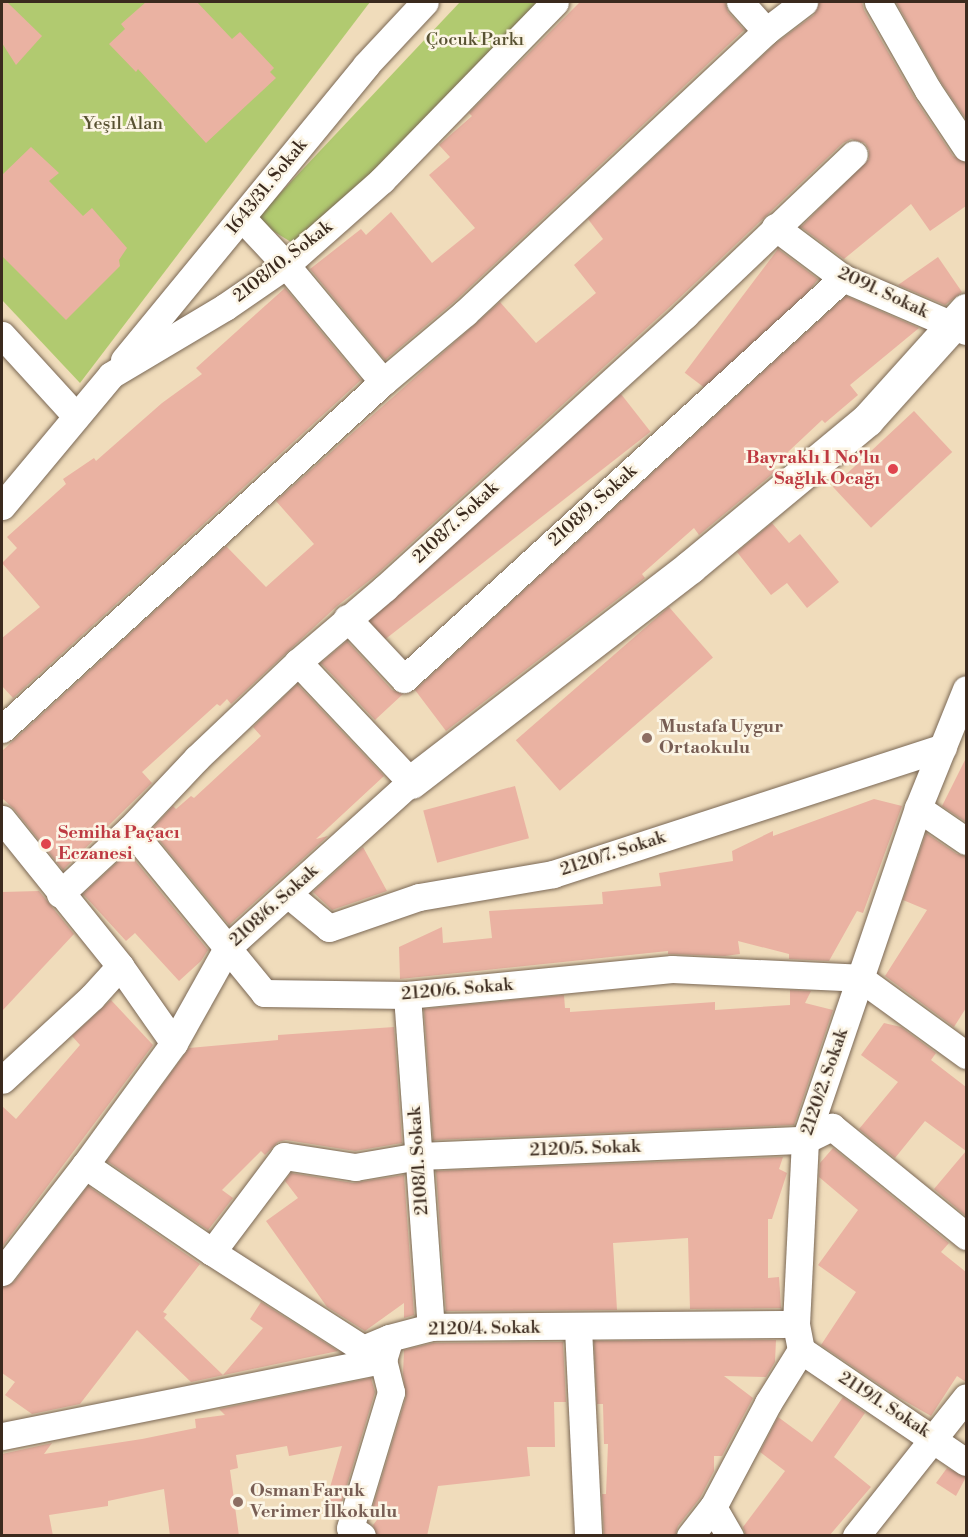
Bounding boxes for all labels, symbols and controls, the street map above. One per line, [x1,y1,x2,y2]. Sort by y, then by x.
park label: Çocuk Parkı [426,29,524,51]
park label: Yeşil Alan [83,113,163,135]
street label: 1643/31. Sokak [222,135,312,239]
street label: 2108/10. Sokak [229,217,337,307]
street label: 2091. Sokak [834,263,932,323]
place label: Bayraklı 1 No'lu Sağlık Ocağı [746,448,880,490]
marker: Bayraklı 1 No'lu Sağlık Ocağı [884,460,902,478]
street label: 2108/9. Sokak [544,461,642,551]
street label: 2108/7. Sokak [409,478,503,568]
place label: Mustafa Uygur Ortaokulu [659,717,783,760]
marker: Mustafa Uygur Ortaokulu [640,731,654,745]
place label: Semiha Paçacı Eczanesi [58,823,180,866]
street label: 2120/7. Sokak [558,827,668,881]
marker: Semiha Paçacı Eczanesi [39,837,53,851]
street label: 2108/6. Sokak [225,861,323,951]
street label: 2120/6. Sokak [400,974,514,1006]
street label: 2120/2. Sokak [797,1026,853,1138]
street label: 2108/1. Sokak [404,1106,434,1216]
street label: 2120/5. Sokak [529,1136,641,1162]
street label: 2120/4. Sokak [428,1317,540,1341]
street label: 2119/1. Sokak [834,1367,934,1443]
place label: Osman Faruk Verimer İlkokulu [250,1481,397,1524]
marker: Osman Faruk Verimer İlkokulu [231,1495,245,1509]

